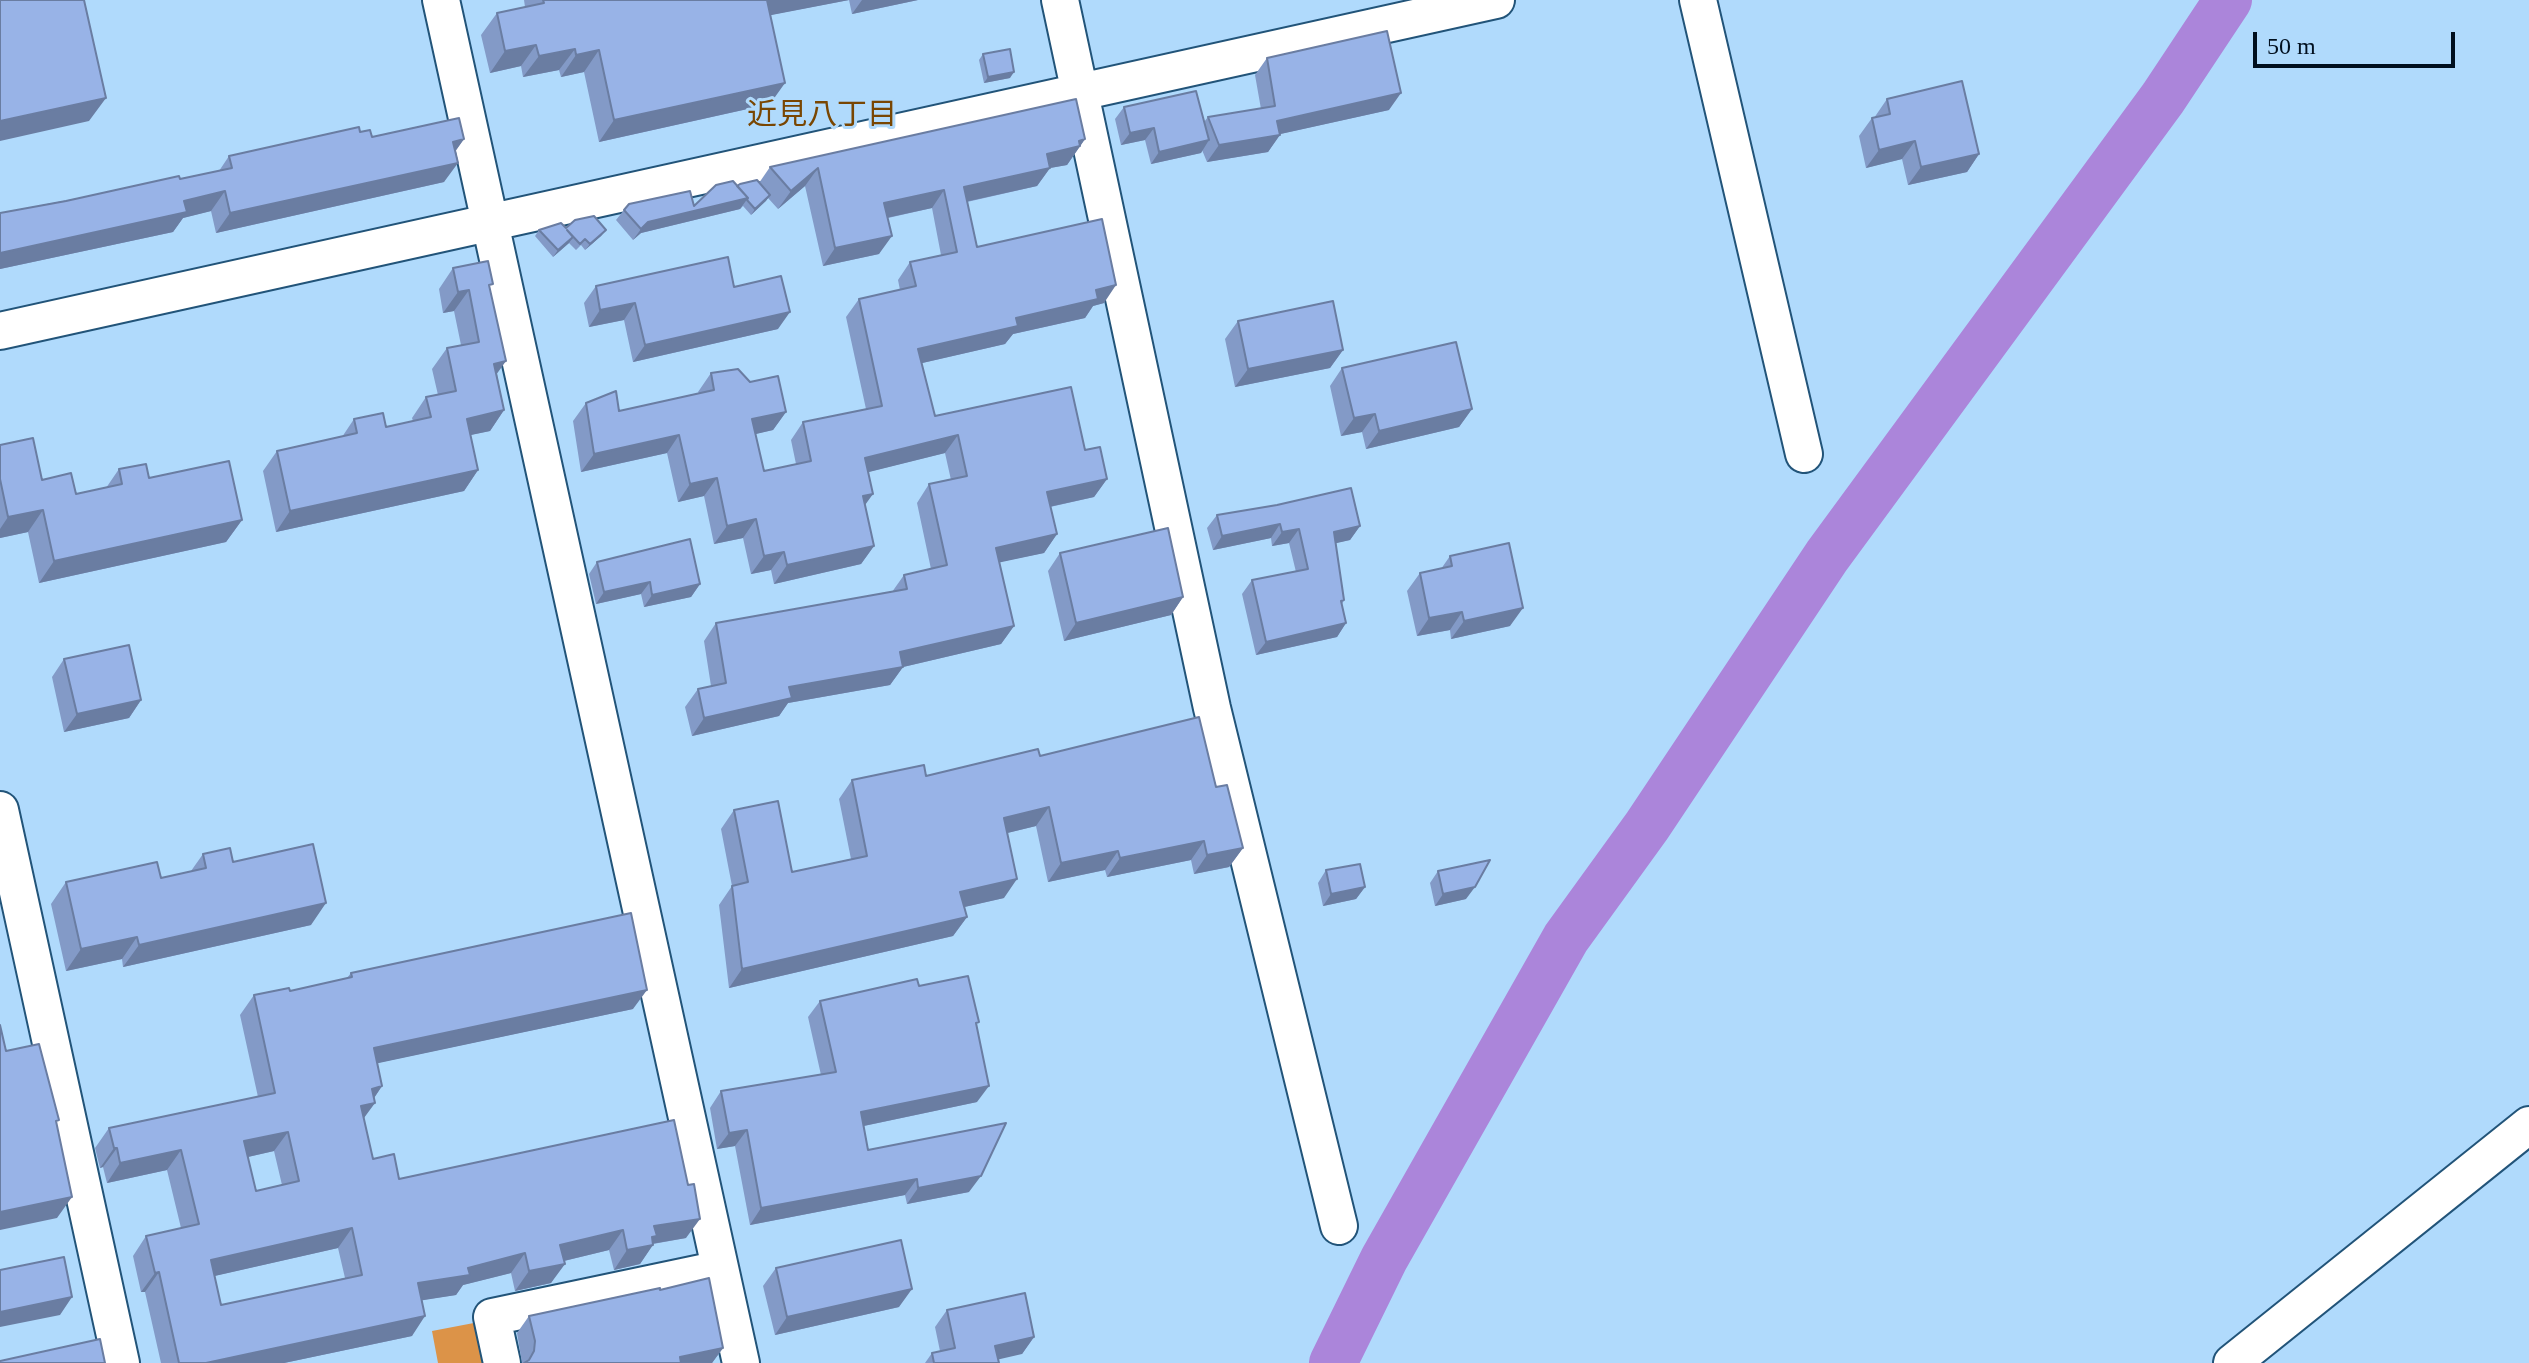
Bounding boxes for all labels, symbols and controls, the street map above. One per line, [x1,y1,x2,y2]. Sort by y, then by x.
scale bar [2257,16,2459,66]
text: 50 m [2267,33,2316,59]
district label: 近見八丁目 [747,98,897,134]

